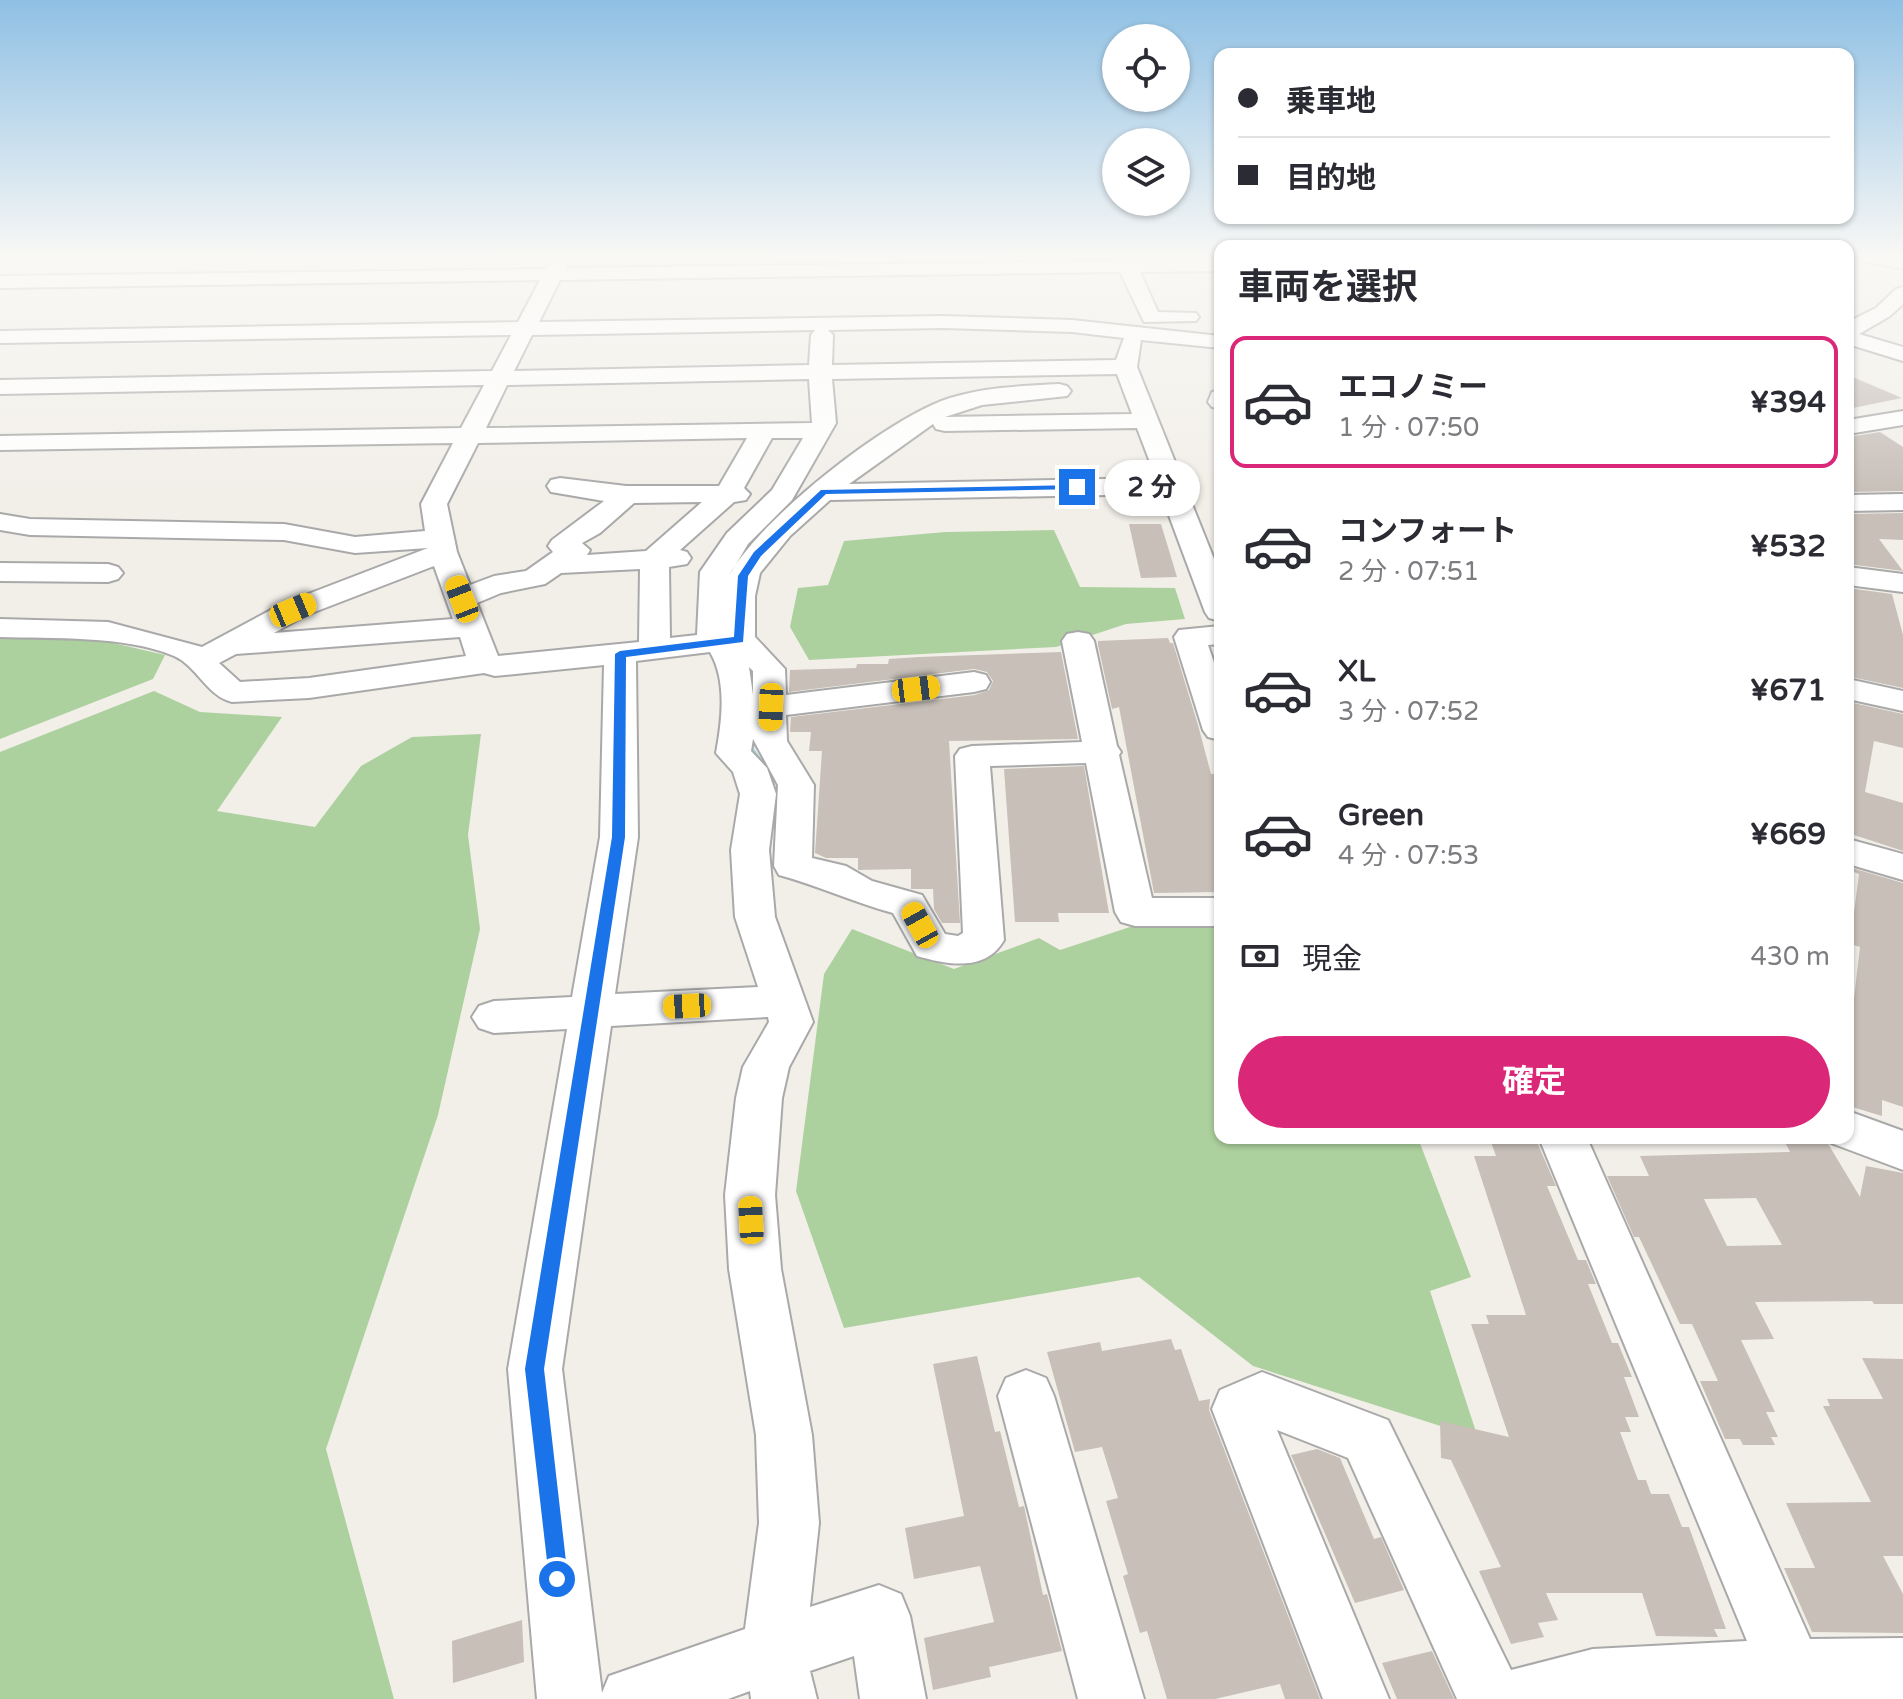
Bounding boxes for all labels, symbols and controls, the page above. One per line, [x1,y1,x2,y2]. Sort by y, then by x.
map controls [1102,24,1190,216]
button: locate [1102,24,1190,112]
text: 乗車地 [1286,83,1376,120]
button: layers [1102,128,1190,216]
text: 目的地 [1286,160,1376,197]
text: 車両を選択 [1238,266,1418,309]
icon: car [1242,366,1314,438]
text: エコノミー [1338,369,1488,406]
text: ¥394 [1750,384,1826,421]
text: 1 分 · 07:50 [1338,412,1479,443]
callout: 2 分 [1105,459,1201,515]
route end [1059,469,1095,505]
text: 2 分 [1127,472,1177,503]
icon: car [1242,510,1314,582]
text: コンフォート [1338,513,1517,550]
text: ¥532 [1750,528,1826,565]
text: 2 分 · 07:51 [1338,556,1479,587]
car [442,572,482,626]
car [266,590,320,630]
text: XL [1338,653,1375,690]
icon: car [1242,654,1314,726]
text: ¥671 [1750,672,1826,709]
car [891,674,941,704]
car [758,683,784,731]
text: 3 分 · 07:52 [1338,696,1479,727]
text: Green [1338,797,1424,834]
icon: car [1242,798,1314,870]
text: ¥669 [1750,816,1826,853]
text: 4 分 · 07:53 [1338,840,1479,871]
car [898,898,942,952]
icon: cash [1238,934,1282,978]
text: 現金 [1302,941,1362,978]
text: 430 m [1750,941,1830,972]
car [662,993,712,1019]
button: 確定 [1238,1036,1830,1128]
car [738,1195,764,1245]
route start [539,1561,575,1597]

